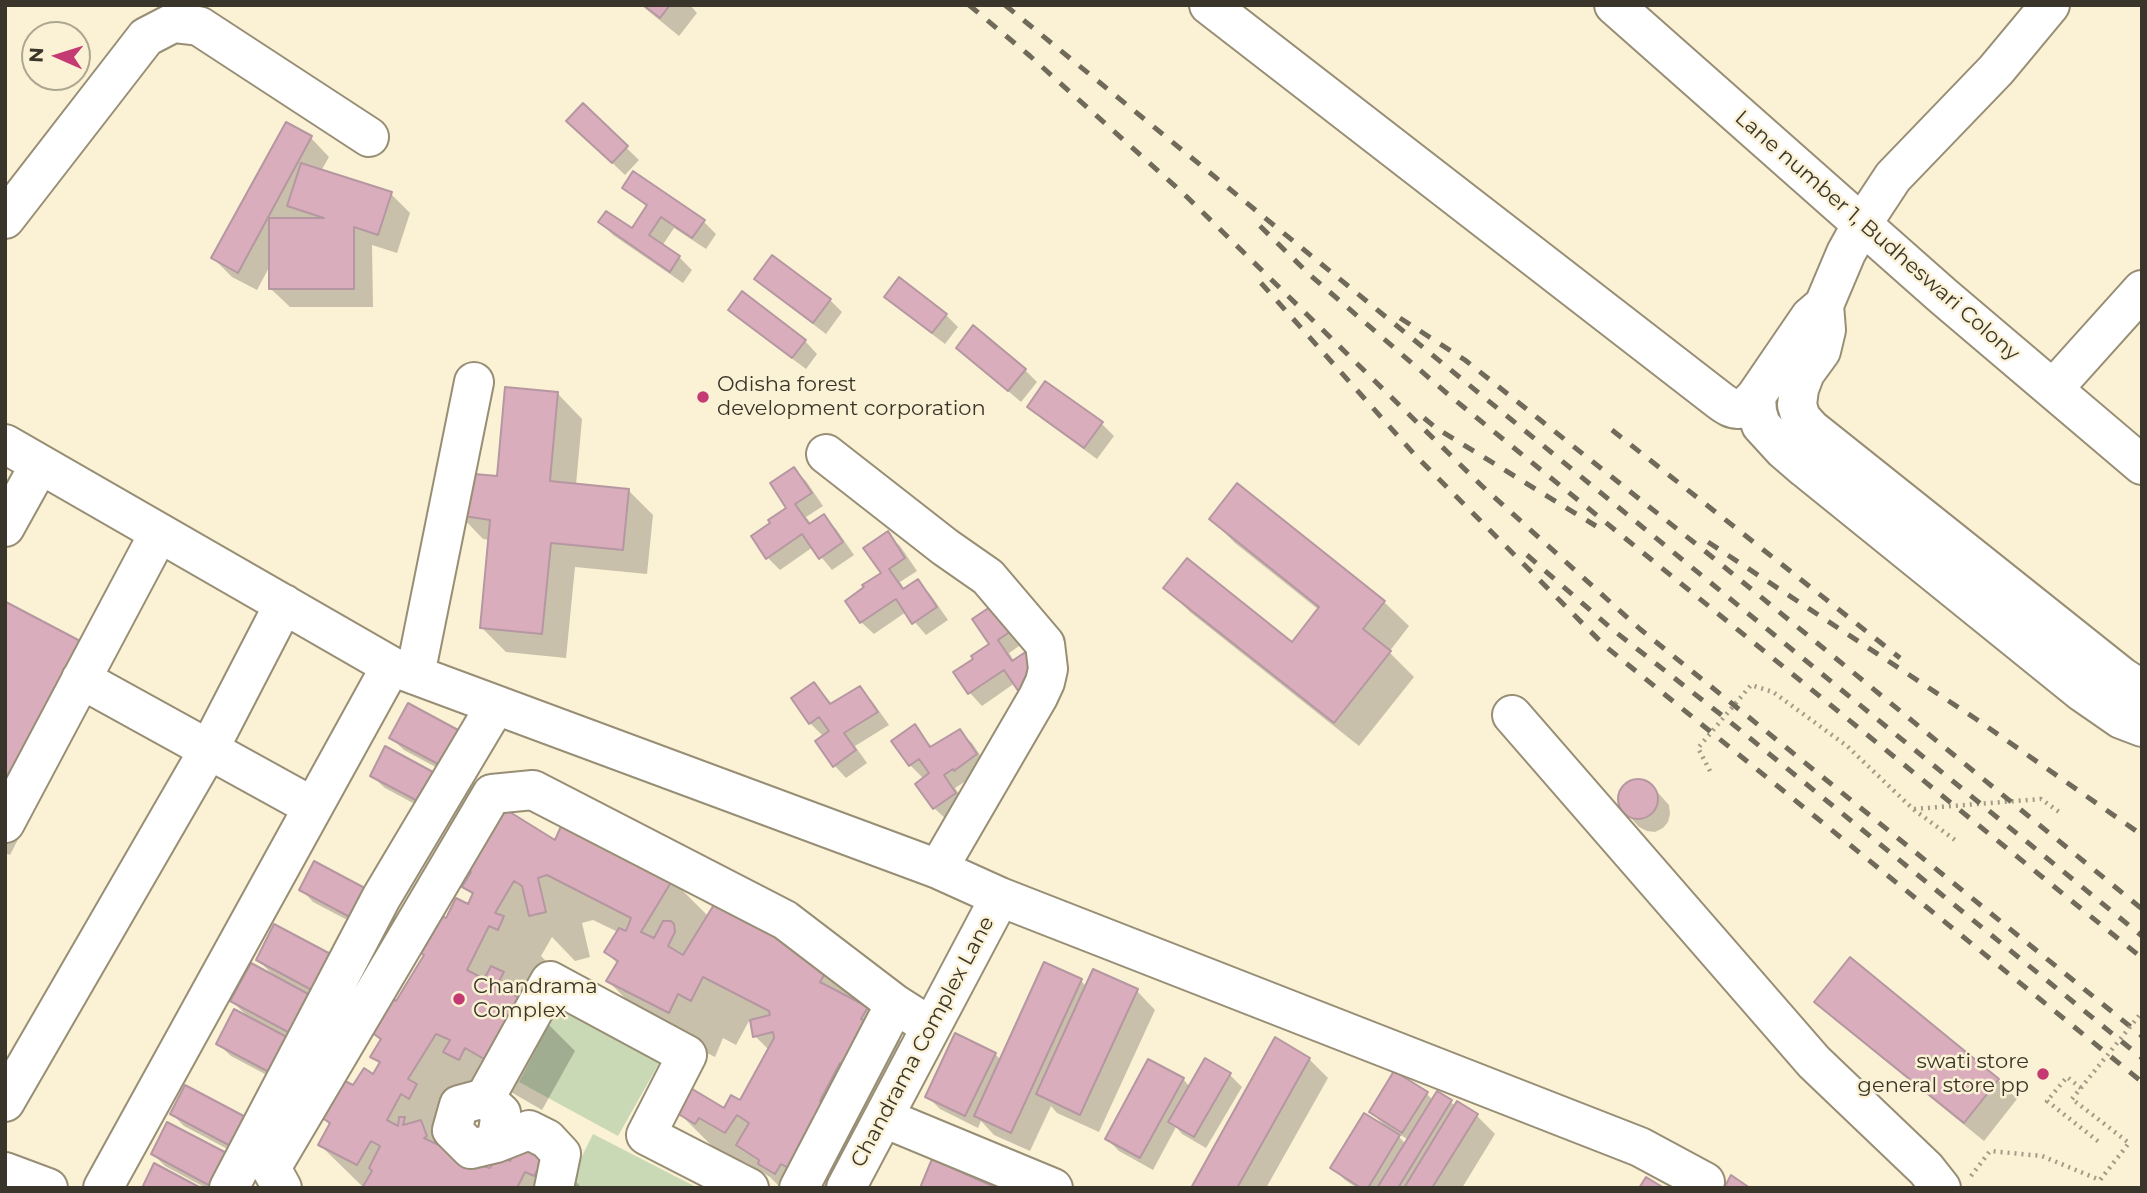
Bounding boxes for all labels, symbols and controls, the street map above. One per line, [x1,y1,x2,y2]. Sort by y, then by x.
north arrow [21,21,91,91]
text: N [25,47,48,63]
street label: Lane number 1, Budheswari Colony [1730,106,2024,366]
place label: Odisha forest development corporation [717,372,986,422]
marker: Odisha forest development corporation [695,389,711,405]
street label: Chandrama Complex Lane [846,912,1000,1172]
place label: Chandrama Complex [473,974,598,1024]
marker: Chandrama Complex [451,991,467,1007]
place label: swati store general store pp [1858,1049,2029,1099]
marker: swati store general store pp [2035,1066,2051,1082]

